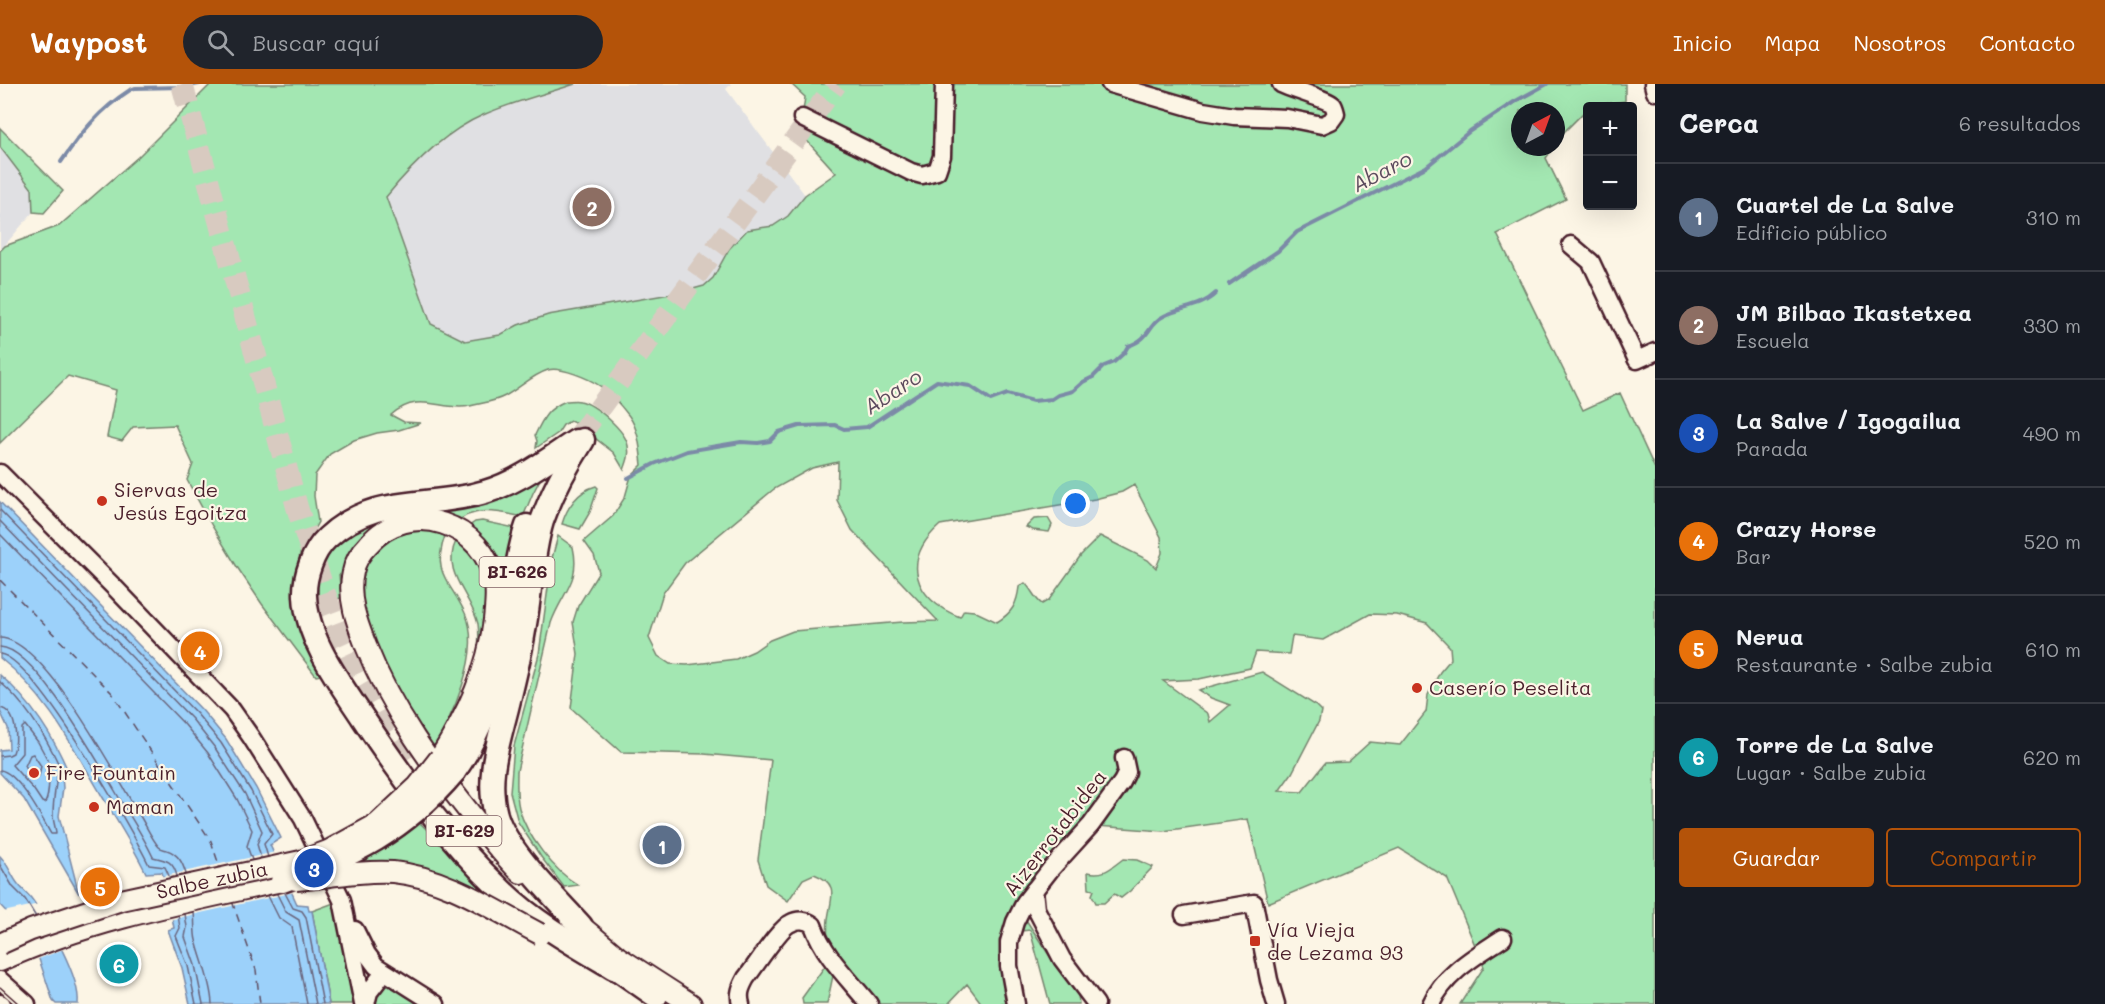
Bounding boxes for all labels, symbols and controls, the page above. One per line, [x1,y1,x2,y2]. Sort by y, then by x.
search box [183,15,603,69]
text: Waypost [30,24,147,60]
icon: search [204,26,237,59]
text: Buscar aquí [252,28,380,57]
text: Inicio [1673,29,1732,56]
text: Mapa [1765,29,1820,56]
text: Nosotros [1853,29,1947,56]
text: Contacto [1980,29,2075,56]
north arrow [1511,102,1565,156]
map controls [1583,102,1637,210]
button: + [1583,102,1637,156]
text: Cerca [1679,106,1759,140]
text: 6 resultados [1959,110,2081,136]
water label: Abaro [1347,144,1416,197]
button: − [1583,156,1637,210]
pin: 2 [572,184,612,230]
text: Cuartel de La Salve [1736,190,1954,219]
text: 1 [1694,204,1703,230]
text: 310 m [2026,204,2081,230]
text: Edificio público [1736,219,1887,245]
text: JM Bilbao Ikastetxea [1736,298,1972,327]
text: 2 [1693,312,1704,338]
text: 330 m [2023,312,2081,338]
text: Escuela [1736,327,1810,353]
water label: Abaro [858,362,926,419]
text: La Salve / Igogailua [1736,406,1961,435]
text: 3 [1693,420,1705,446]
text: 490 m [2023,420,2081,446]
text: Parada [1736,435,1808,461]
place label: Siervas de Jesús Egoitza [114,476,248,525]
your location [1061,489,1090,518]
marker: Siervas de Jesús Egoitza [95,494,109,508]
text: Crazy Horse [1736,514,1876,543]
text: 4 [1692,528,1705,554]
text: 520 m [2024,528,2081,554]
text: Bar [1736,543,1771,569]
road number: BI-626 [480,557,554,587]
text: Nerua [1736,622,1803,651]
pin: 4 [180,628,220,674]
text: 5 [1693,636,1704,662]
text: 610 m [2025,636,2081,662]
text: Restaurante · Salbe zubia [1736,651,1993,677]
place label: Caserío Peselita [1429,674,1592,700]
marker: Caserío Peselita [1410,681,1424,695]
text: Torre de La Salve [1736,730,1934,759]
text: 6 [1692,744,1705,770]
text: 620 m [2023,744,2081,770]
place label: Fire Fountain [46,759,176,785]
text: Lugar · Salbe zubia [1736,759,1927,785]
street label: Aizerrotabidea [997,764,1112,901]
marker: Fire Fountain [27,766,41,780]
place label: Maman [106,793,174,819]
marker: Maman [87,800,101,814]
road number: BI-629 [426,816,502,846]
pin: 1 [642,822,682,867]
button: Guardar [1679,828,1874,887]
button: Compartir [1886,828,2081,887]
pin: 3 [294,846,334,890]
street label: Salbe zubia [153,855,270,904]
pin: 5 [80,864,120,910]
place label: Vía Vieja de Lezama 93 [1267,916,1403,965]
marker: Vía Vieja de Lezama 93 [1248,934,1262,948]
pin: 6 [100,942,138,986]

